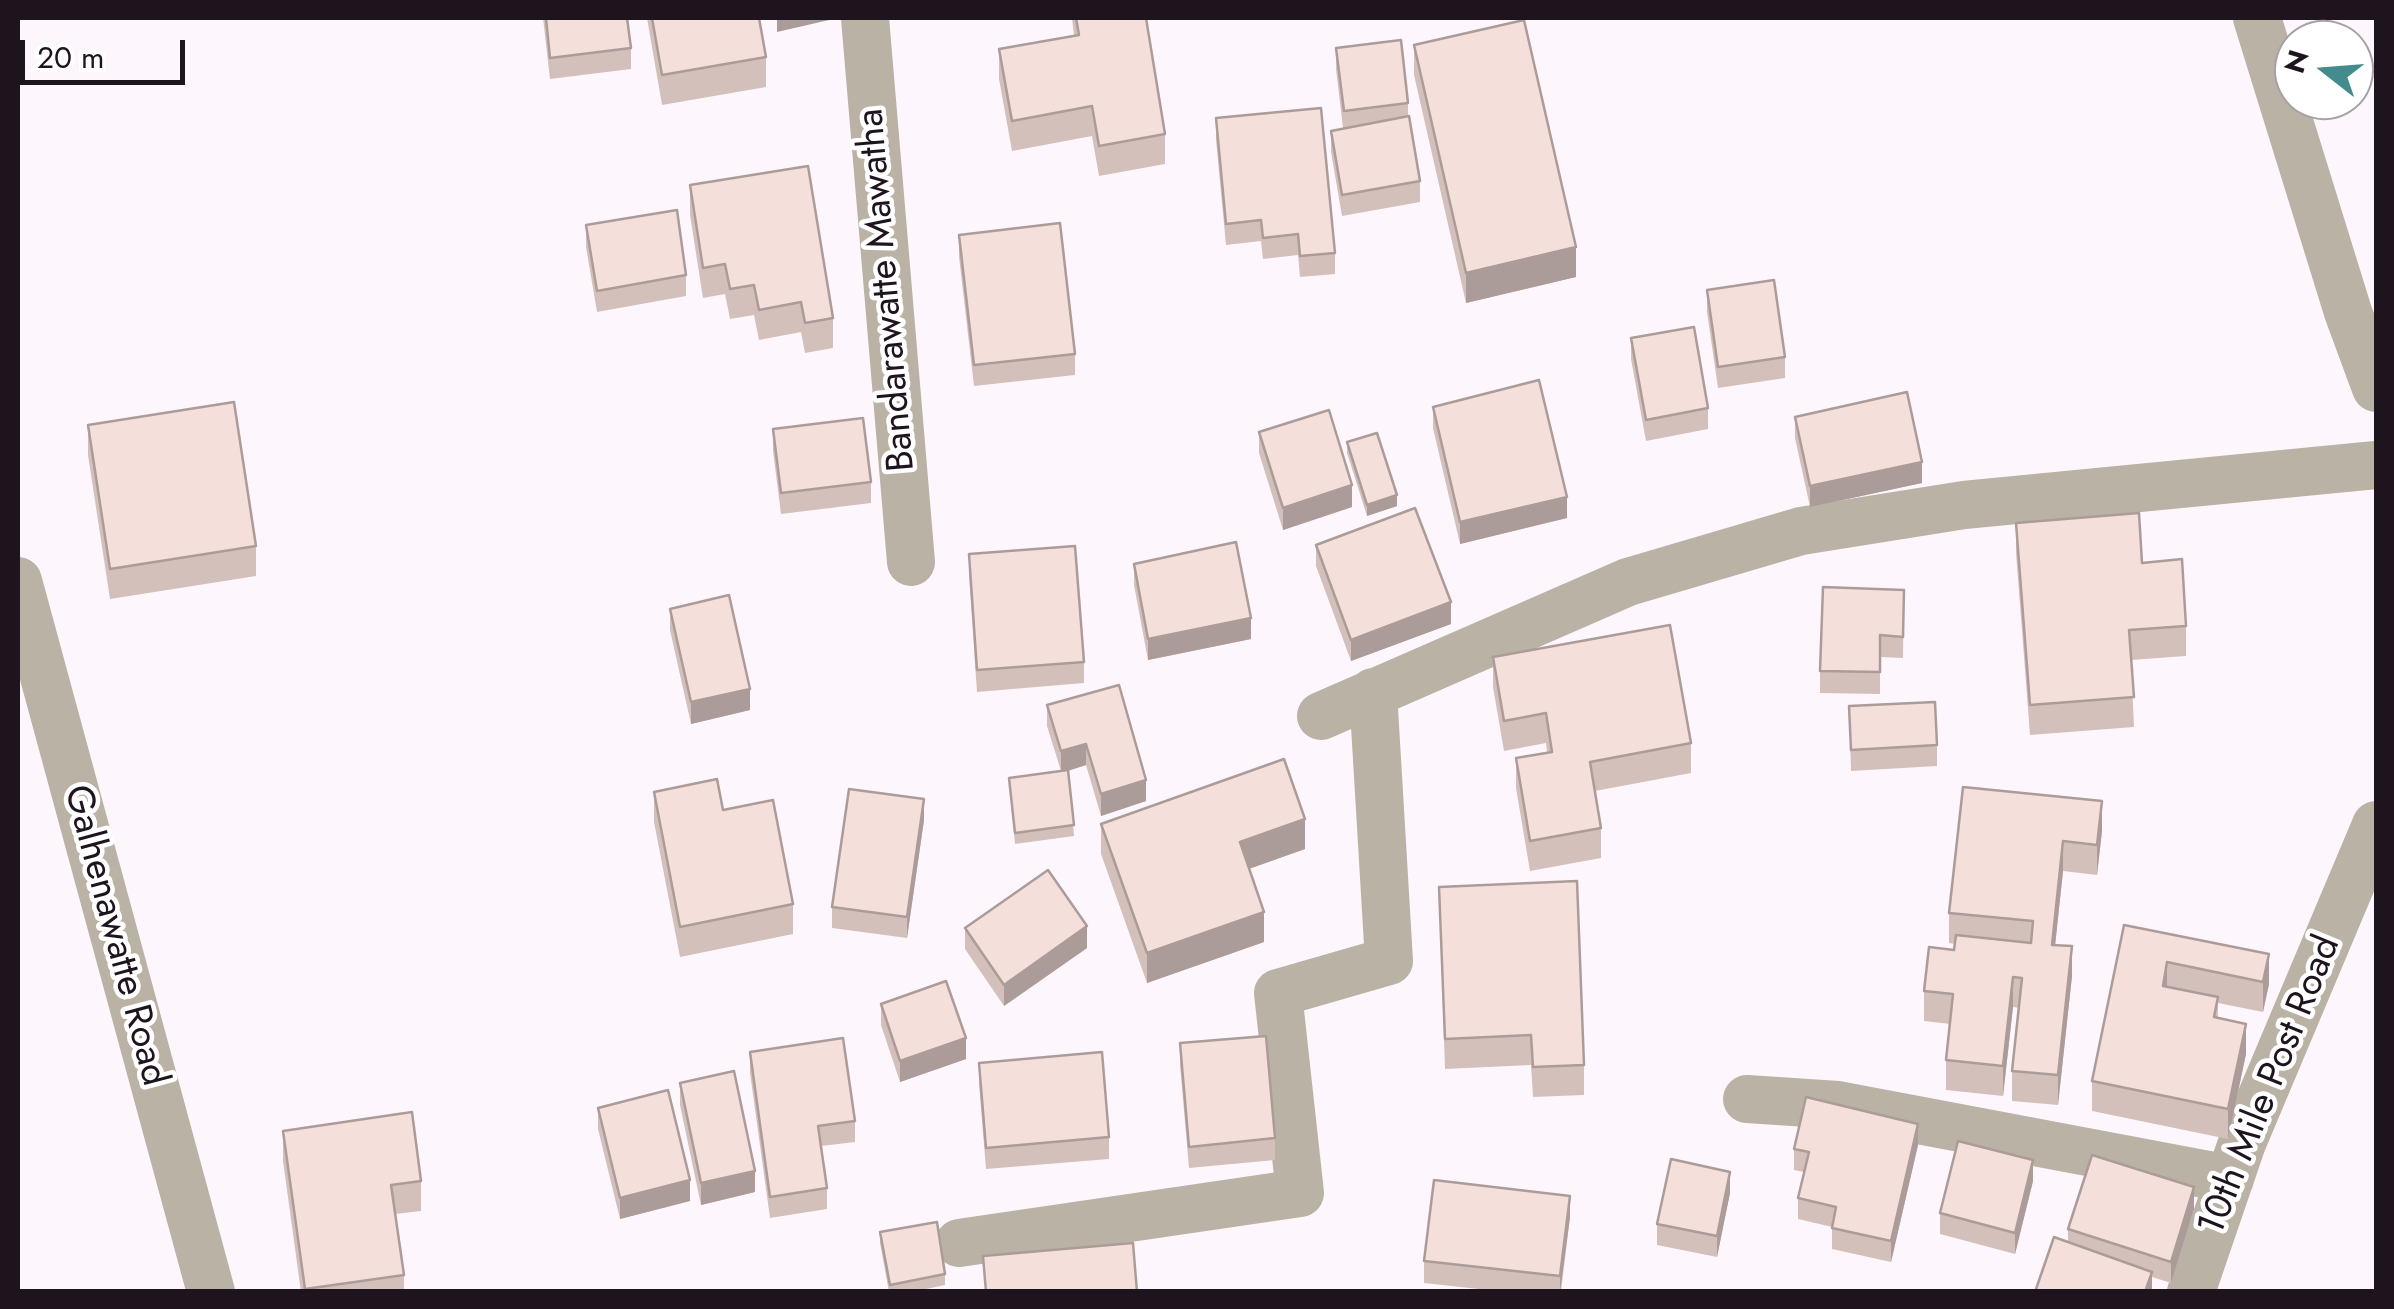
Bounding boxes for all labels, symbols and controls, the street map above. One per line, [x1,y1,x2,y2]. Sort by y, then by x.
scale bar [25,20,190,82]
north arrow [2274,20,2374,120]
text: 20 m [37,36,104,79]
text: N [2274,45,2320,78]
street label: Bandarawatte Mawatha [849,107,927,473]
street label: Galhenawatte Road [52,781,176,1091]
street label: 10th Mile Post Road [2190,930,2352,1242]

